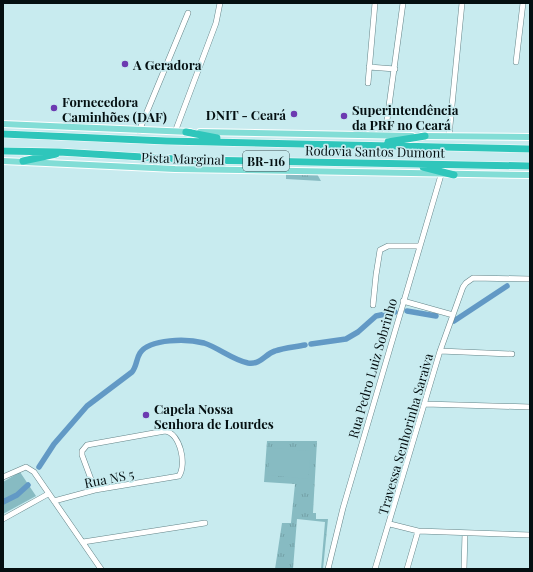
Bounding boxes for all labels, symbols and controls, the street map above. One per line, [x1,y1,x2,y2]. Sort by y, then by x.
place label: A Geradora [132,56,202,73]
marker: A Geradora [120,59,130,69]
place label: Fornecedora Caminhões (DAF) [62,93,167,125]
place label: Superintendência da PRF no Ceará [352,101,459,133]
marker: Fornecedora Caminhões (DAF) [49,103,59,113]
place label: DNIT - Ceará [206,106,286,123]
marker: DNIT - Ceará [289,109,299,119]
marker: Superintendência da PRF no Ceará [339,111,349,121]
street label: Rodovia Santos Dumont [305,141,445,161]
street label: Pista Marginal [141,148,225,168]
road number: BR-116 [243,151,289,171]
street label: Rua Pedro Luiz Sobrinho [344,296,400,440]
street label: Travessa Senhorinha Saraiva [374,351,436,517]
place label: Capela Nossa Senhora de Lourdes [154,400,274,432]
marker: Capela Nossa Senhora de Lourdes [141,410,151,420]
street label: Rua NS 5 [83,465,135,491]

